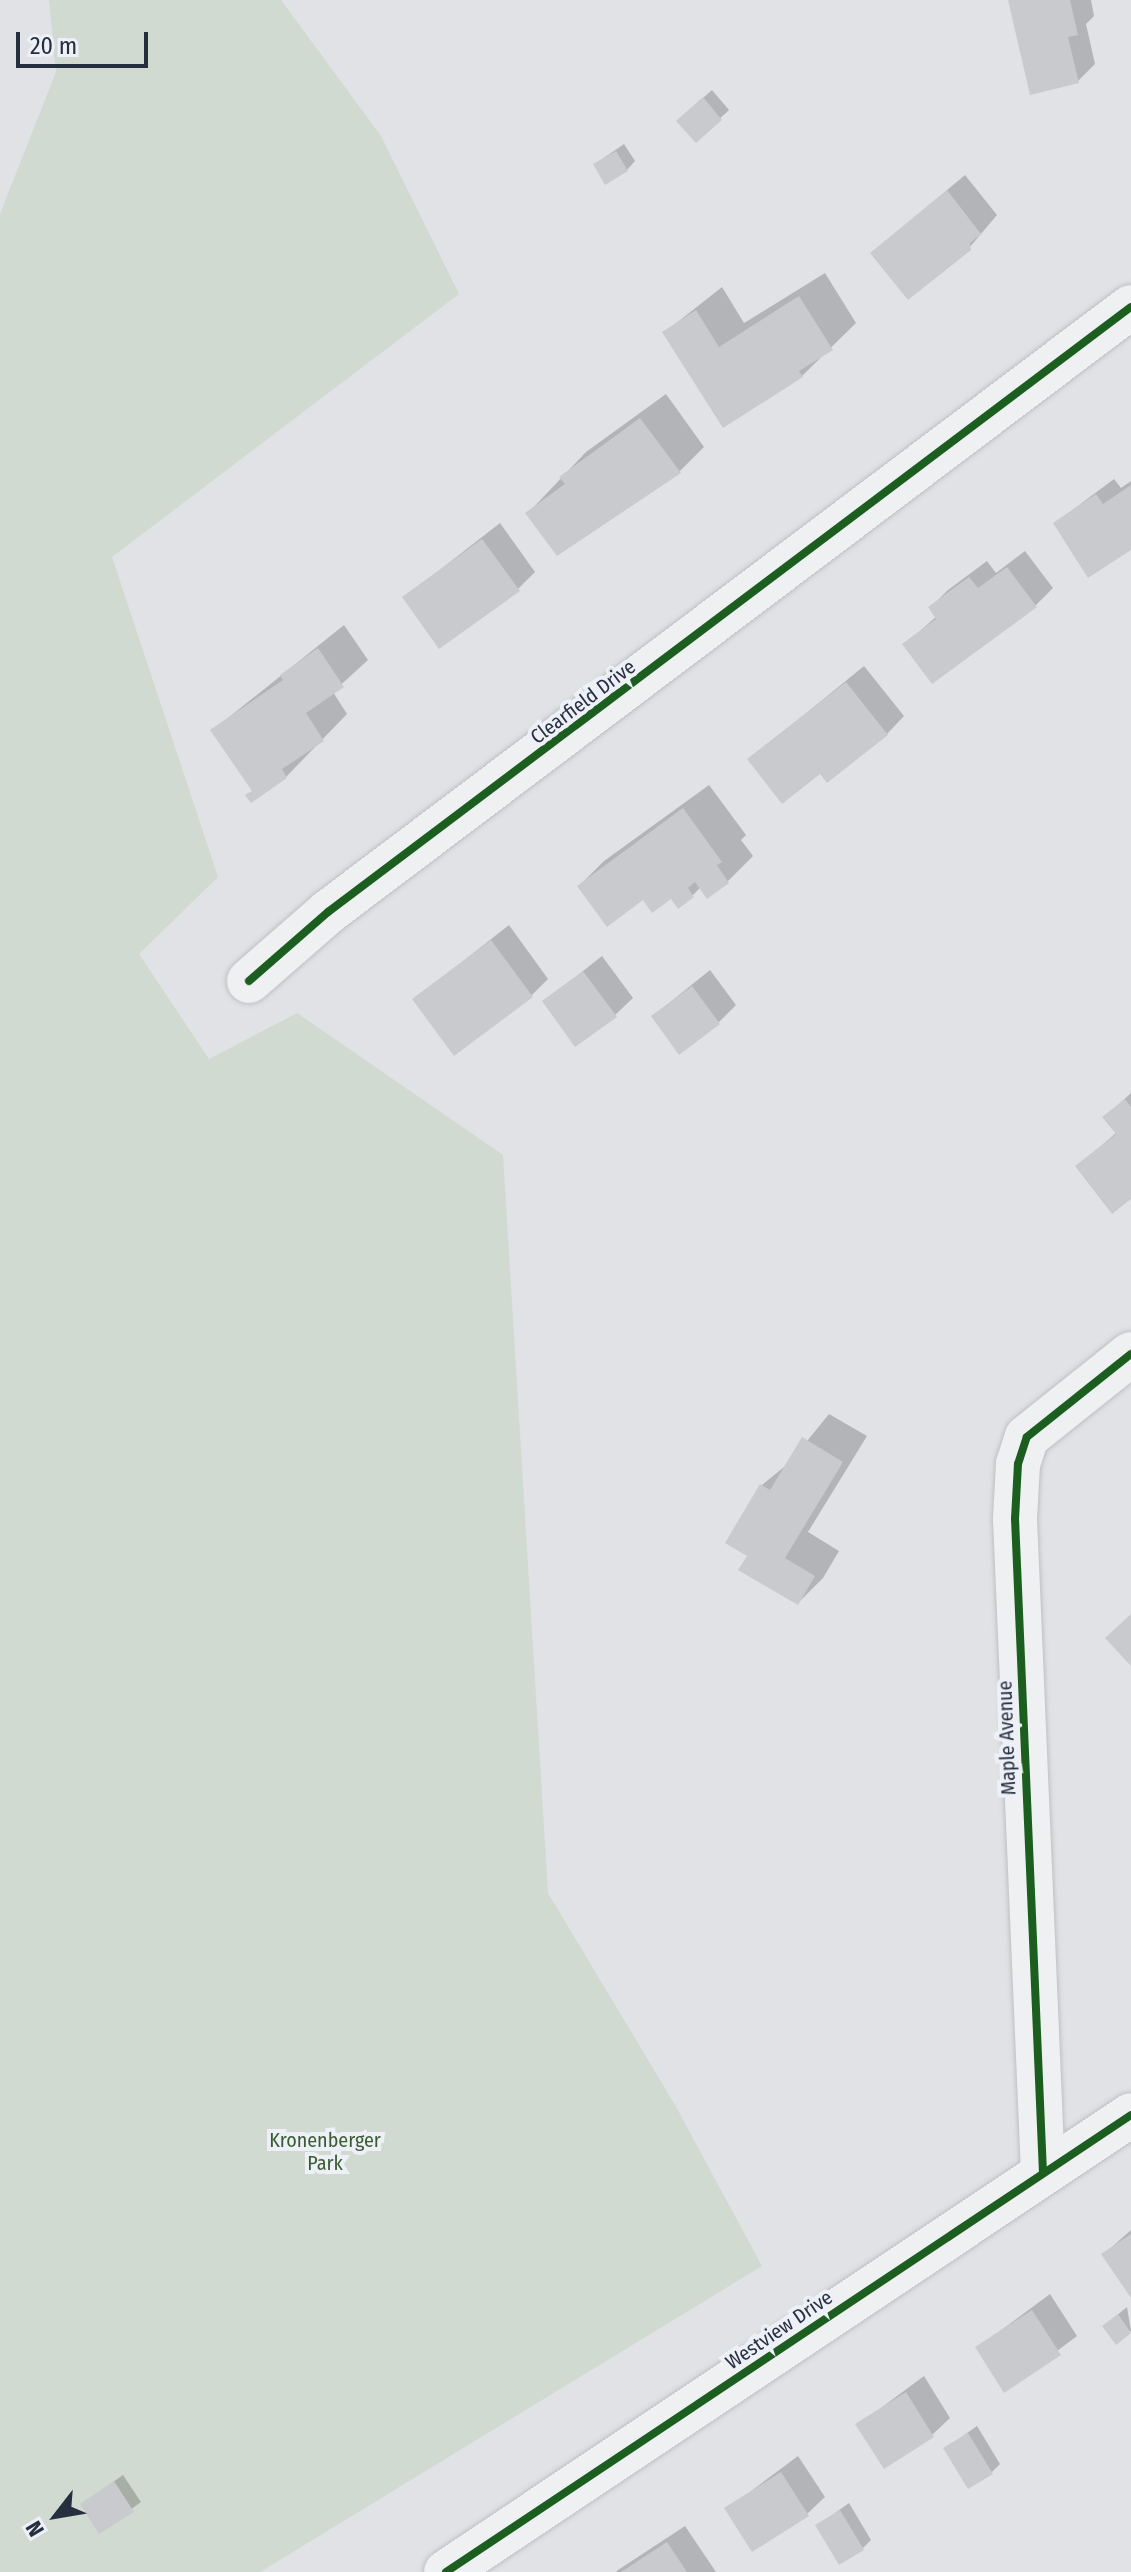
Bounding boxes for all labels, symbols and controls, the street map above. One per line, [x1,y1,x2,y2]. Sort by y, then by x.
scale bar [20,16,152,66]
text: 20 m [30,32,77,60]
street label: Clearfield Drive [526,655,640,749]
street label: Maple Avenue [993,1680,1021,1796]
park label: Kronenberger Park [269,2129,381,2176]
street label: Westview Drive [721,2285,837,2375]
north arrow [16,2476,96,2556]
text: N [20,2516,50,2541]

